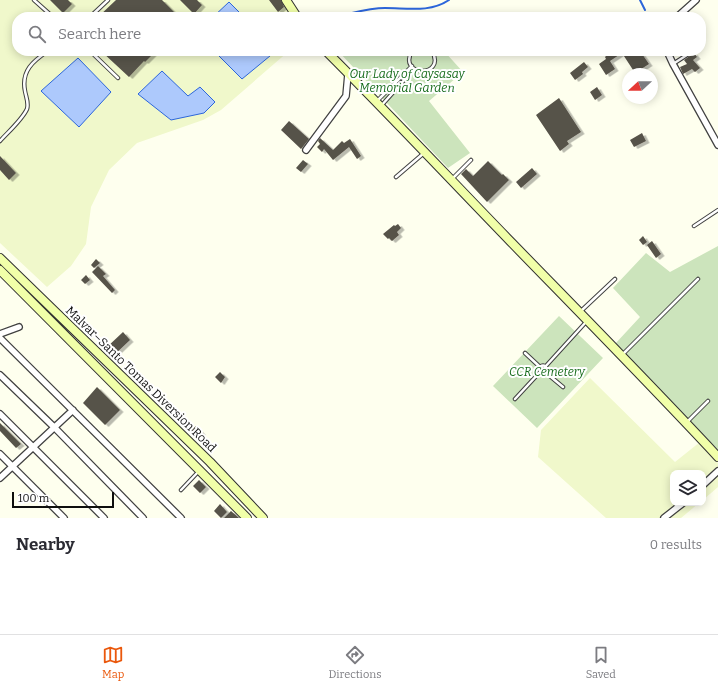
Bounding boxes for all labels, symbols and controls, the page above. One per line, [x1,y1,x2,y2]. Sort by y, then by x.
search box [12,12,706,56]
icon: search [26,23,48,45]
text: Search here [58,25,141,43]
park label: Our Lady of Caysasay Memorial Garden [349,67,466,95]
north arrow [622,68,658,104]
street label: Malvar–Santo Tomas Diversion Road [63,303,219,455]
park label: CCR Cemetery [509,365,586,379]
map controls [670,470,706,506]
button: layers [670,470,706,506]
scale bar [12,490,114,509]
text: 100 m [18,492,49,505]
text: Nearby [16,534,75,555]
text: 0 results [650,537,702,552]
tab: Map [102,644,124,681]
tab: Directions [329,644,381,681]
tab: Saved [586,644,616,681]

